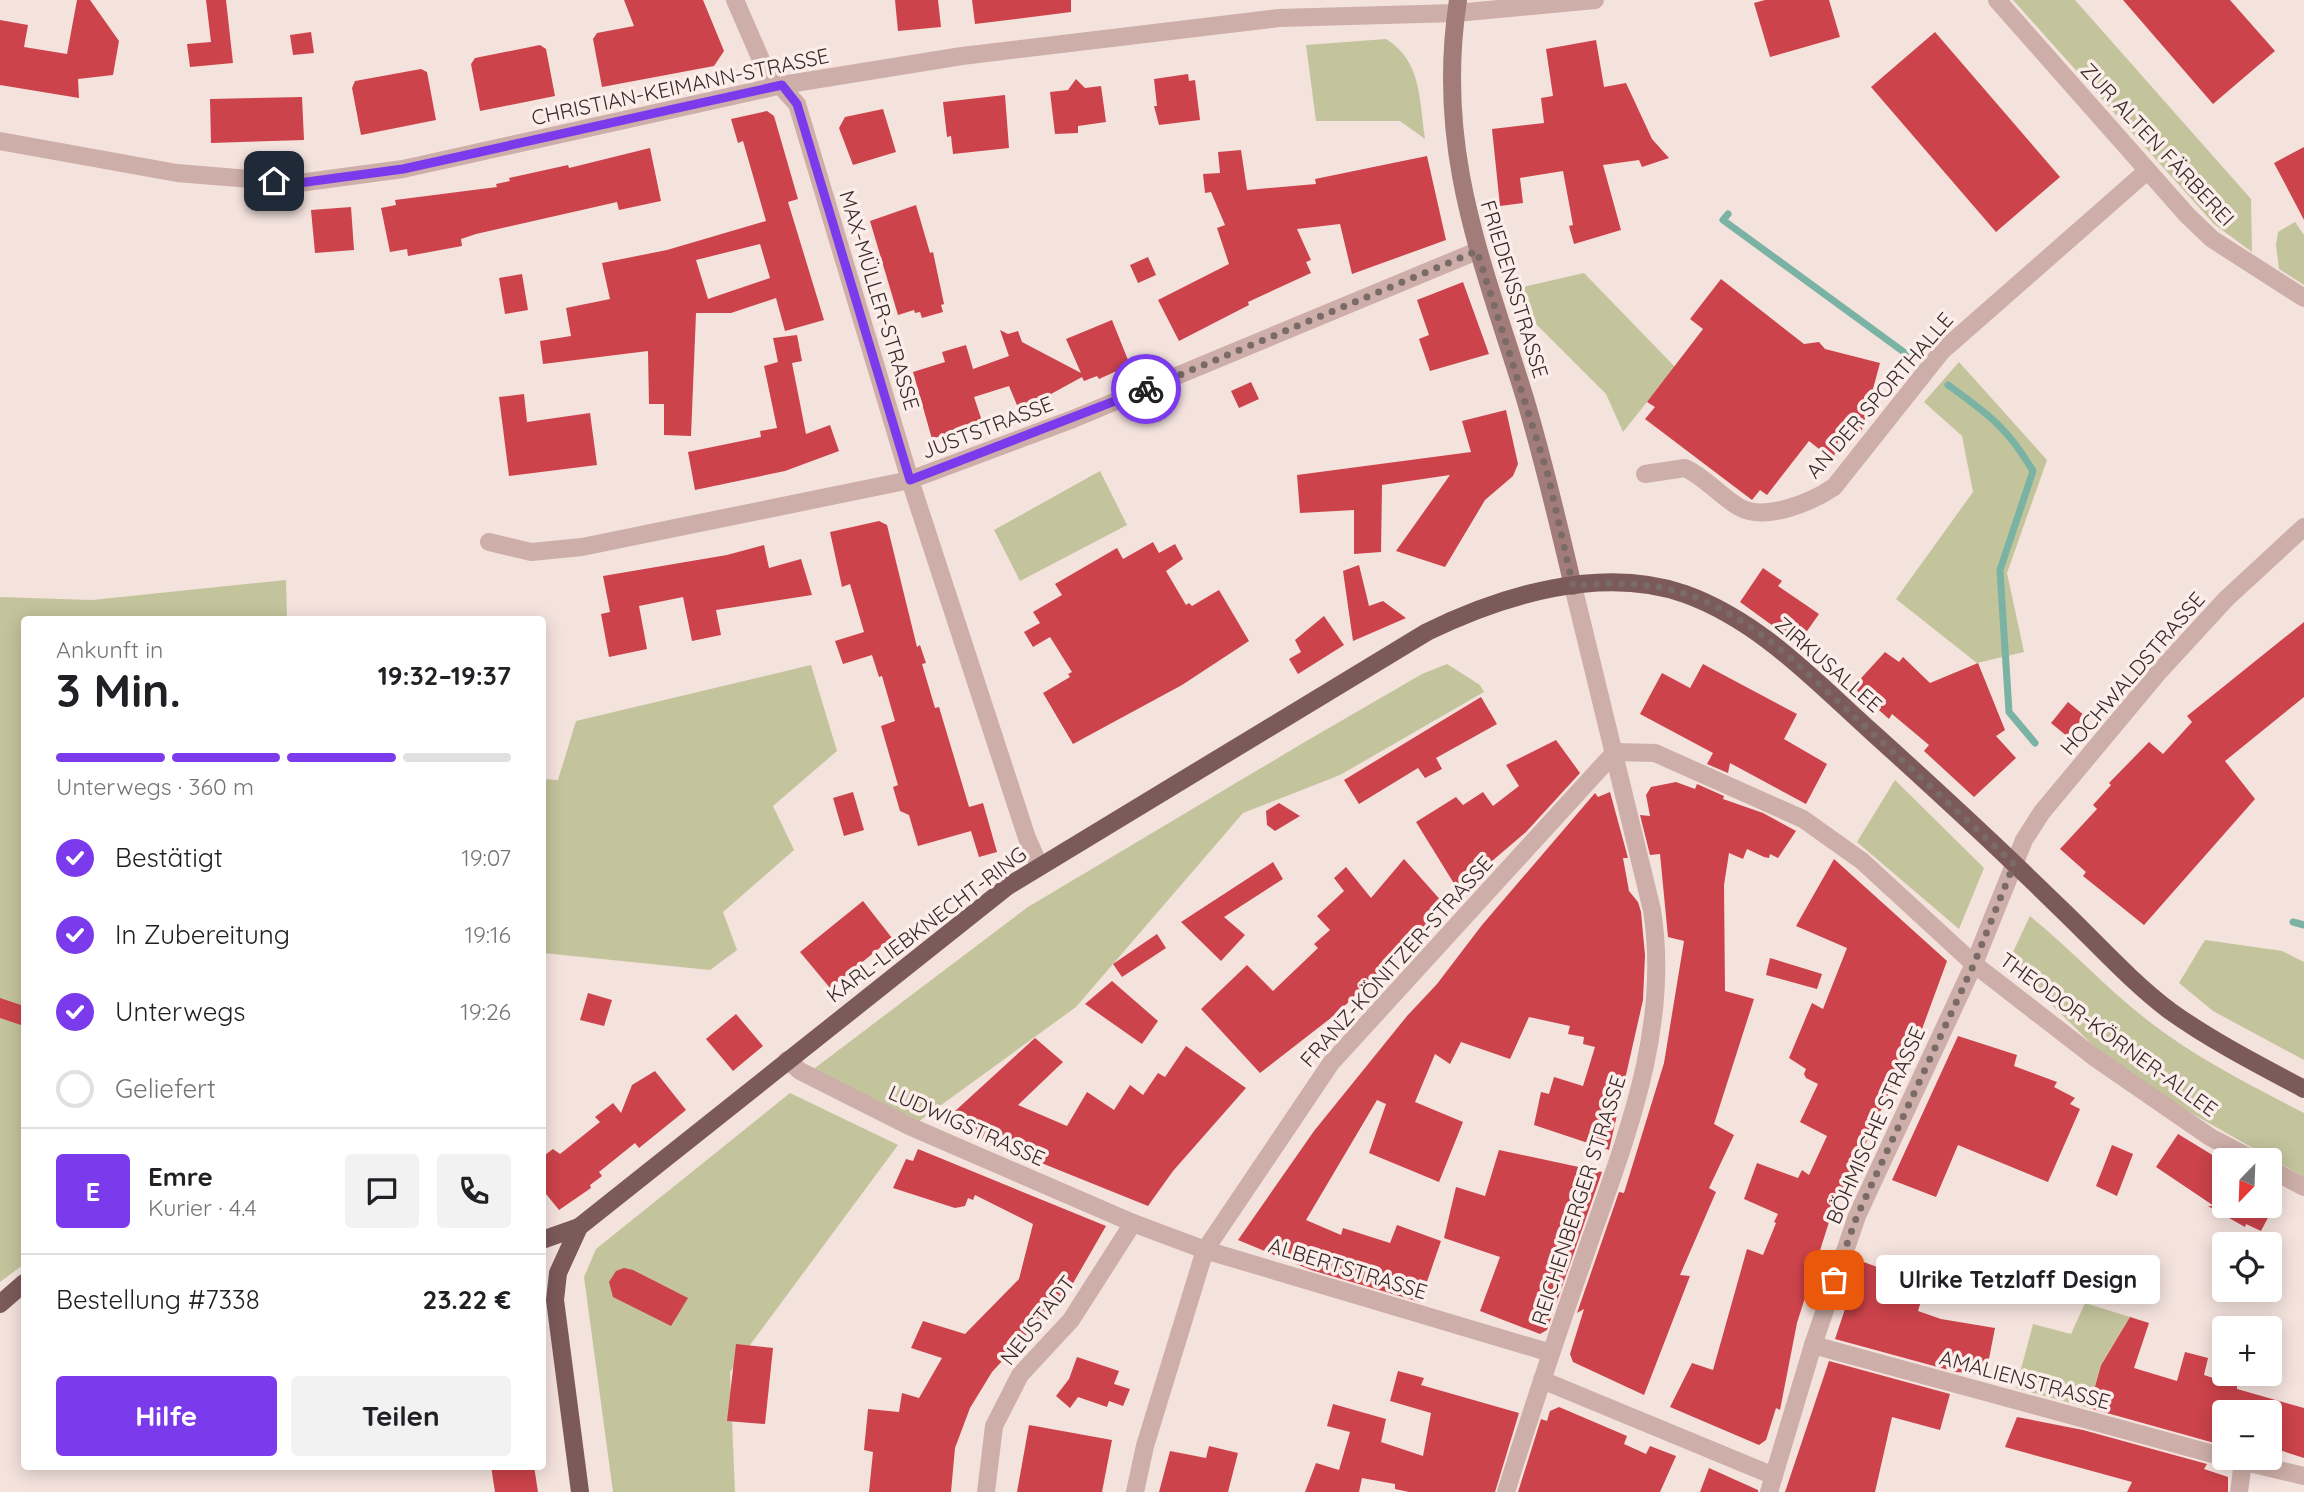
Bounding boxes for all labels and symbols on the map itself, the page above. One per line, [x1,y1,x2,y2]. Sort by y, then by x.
street label: CHRISTIAN-KEIMANN-STRASSE [529,42,831,130]
street label: ZUR ALTEN FÄRBEREI [2076,57,2240,231]
pin [244,151,304,211]
street label: MAX-MÜLLER-STRASSE [834,187,926,413]
street label: FRIEDENSSTRASSE [1476,197,1554,381]
street label: AN DER SPORTHALLE [1800,307,1958,483]
courier [1111,354,1181,424]
street label: JUSTSTRASSE [917,390,1057,464]
street label: HOCHWALDSTRASSE [2054,586,2210,760]
street label: ZIRKUSALLEE [1770,611,1888,717]
street label: KARL-LIEBKNECHT-RING [821,840,1031,1008]
street label: FRANZ-KÖNITZER-STRASSE [1294,850,1498,1072]
street label: THEODOR-KÖRNER-ALLEE [1995,946,2223,1122]
street label: BÖHMISCHE STRASSE [1820,1022,1930,1228]
street label: REICHENBERGER STRASSE [1525,1072,1631,1328]
street label: LUDWIGSTRASSE [885,1079,1049,1171]
north arrow [2212,1148,2282,1218]
street label: ALBERTSTRASSE [1266,1232,1430,1304]
pin [1804,1250,1864,1310]
callout: Ulrike Tetzlaff Design [1876,1256,2160,1304]
street label: NEUSTADT [994,1270,1080,1370]
street label: AMALIENSTRASSE [1937,1344,2113,1414]

